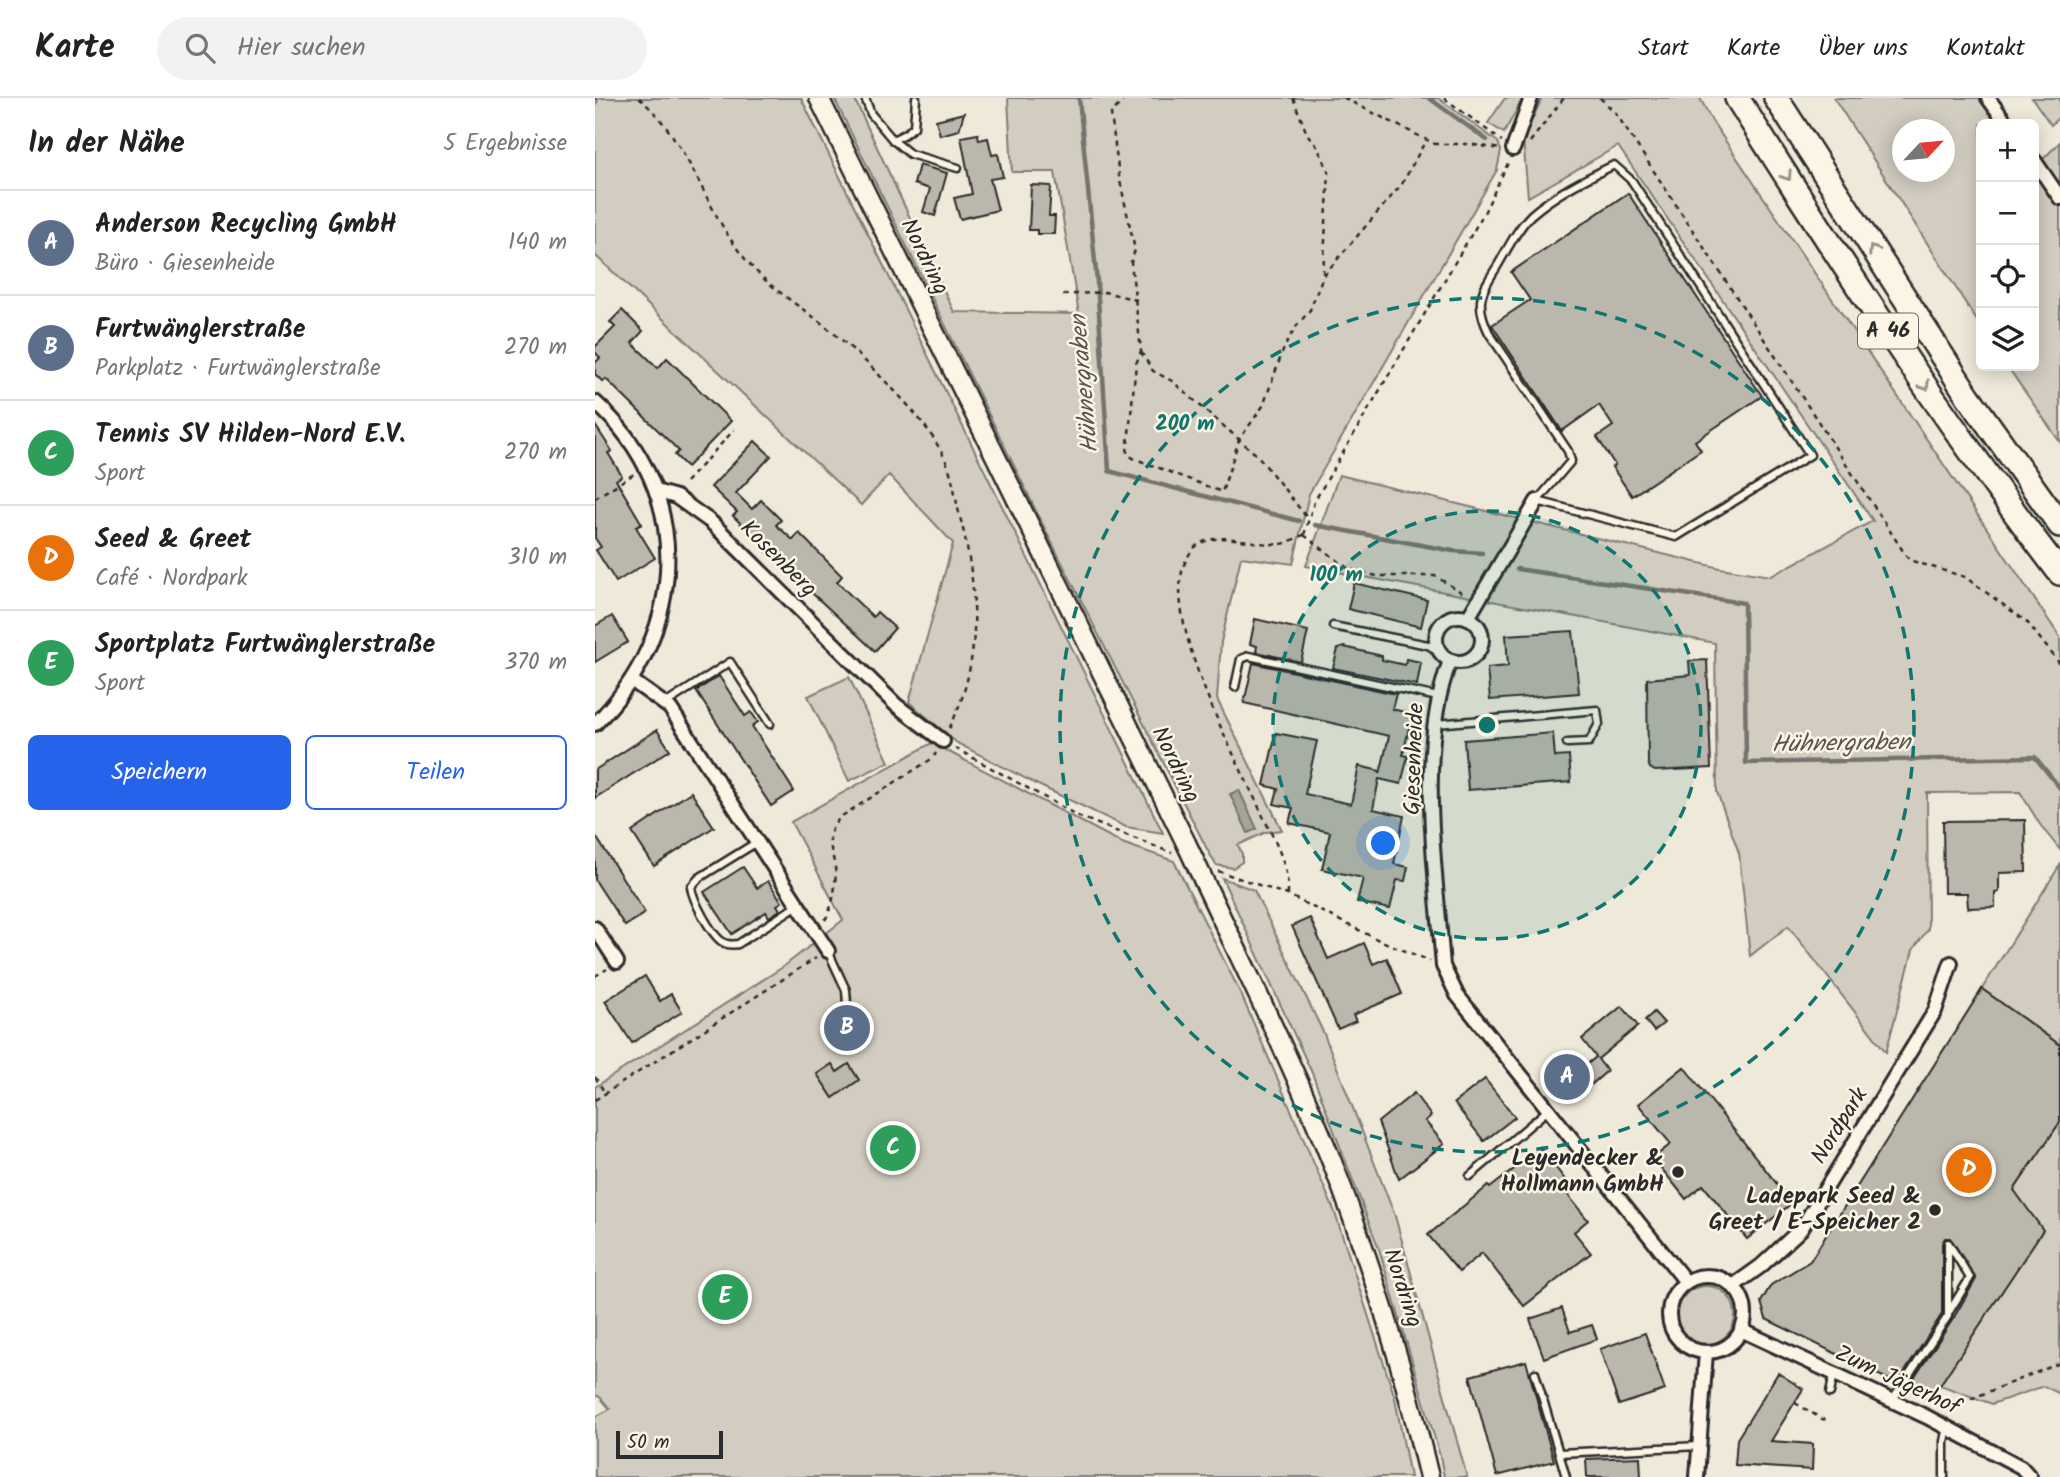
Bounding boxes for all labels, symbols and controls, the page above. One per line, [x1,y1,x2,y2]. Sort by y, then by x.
search box [157,17,647,80]
text: Karte [35,22,115,75]
text: Hier suchen [237,27,366,69]
icon: search [181,29,219,67]
text: Start [1638,29,1689,68]
text: Karte [1727,29,1780,68]
text: Über uns [1818,29,1908,68]
text: Kontakt [1946,29,2025,68]
north arrow [1892,119,1955,182]
map controls [1976,119,2039,371]
button: + [1976,119,2039,182]
text: In der Nähe [28,120,185,168]
text: 5 Ergebnisse [443,126,567,162]
one-way arrow [1778,168,1791,181]
button: − [1976,182,2039,245]
text: Anderson Recycling GmbH [95,204,397,246]
street label: Nordring [890,213,958,301]
text: A [44,225,58,261]
text: 140 m [508,225,567,261]
one-way arrow [1869,245,1881,258]
button: locate [1976,245,2039,308]
text: Büro · Giesenheide [95,246,275,282]
button: layers [1976,308,2039,371]
text: Furtwänglerstraße [95,309,306,351]
water label: Hühnergraben [1059,311,1110,455]
road number: A 46 [1858,314,1918,348]
text: B [44,330,58,366]
text: 270 m [504,330,567,366]
text: Parkplatz · Furtwänglerstraße [95,351,381,387]
one-way arrow [1917,378,1930,391]
text: 200 m [1155,408,1215,441]
text: Tennis SV Hilden-Nord E.V. [95,414,405,456]
text: C [44,435,58,471]
text: 270 m [504,435,567,471]
text: Sport [95,456,145,492]
street label: Kosenberg [731,512,825,606]
text: Seed & Greet [95,519,251,561]
text: D [43,540,59,576]
text: 310 m [508,540,567,576]
text: 100 m [1309,559,1363,592]
text: Café · Nordpark [95,561,247,597]
text: Sportplatz Furtwänglerstraße [95,624,435,666]
text: E [45,645,57,681]
text: 370 m [504,645,567,681]
text: Sport [95,666,145,702]
street label: Giesenheide [1395,702,1435,816]
centre of rings [1475,713,1499,737]
street label: Nordring [1141,721,1209,809]
water label: Hühnergraben [1771,723,1913,765]
button: Speichern [28,735,291,810]
button: Teilen [305,735,567,810]
your location [1366,826,1400,860]
pin: B [824,1002,870,1054]
pin: A [1544,1051,1590,1103]
street label: Nordpark [1802,1080,1878,1172]
pin: C [870,1122,916,1174]
place label: Leyendecker & Hollmann GmbH [1501,1141,1664,1203]
pin: D [1946,1144,1992,1196]
marker: Leyendecker & Hollmann GmbH [1670,1164,1686,1180]
place label: Ladepark Seed & Greet / E-Speicher 2 [1709,1179,1921,1241]
marker: Ladepark Seed & Greet / E-Speicher 2 [1927,1202,1943,1218]
street label: Nordring [1372,1244,1432,1332]
pin: E [702,1271,748,1323]
street label: Zum Jägerhof [1828,1336,1968,1427]
scale bar [616,1428,723,1460]
text: 50 m [627,1428,669,1458]

